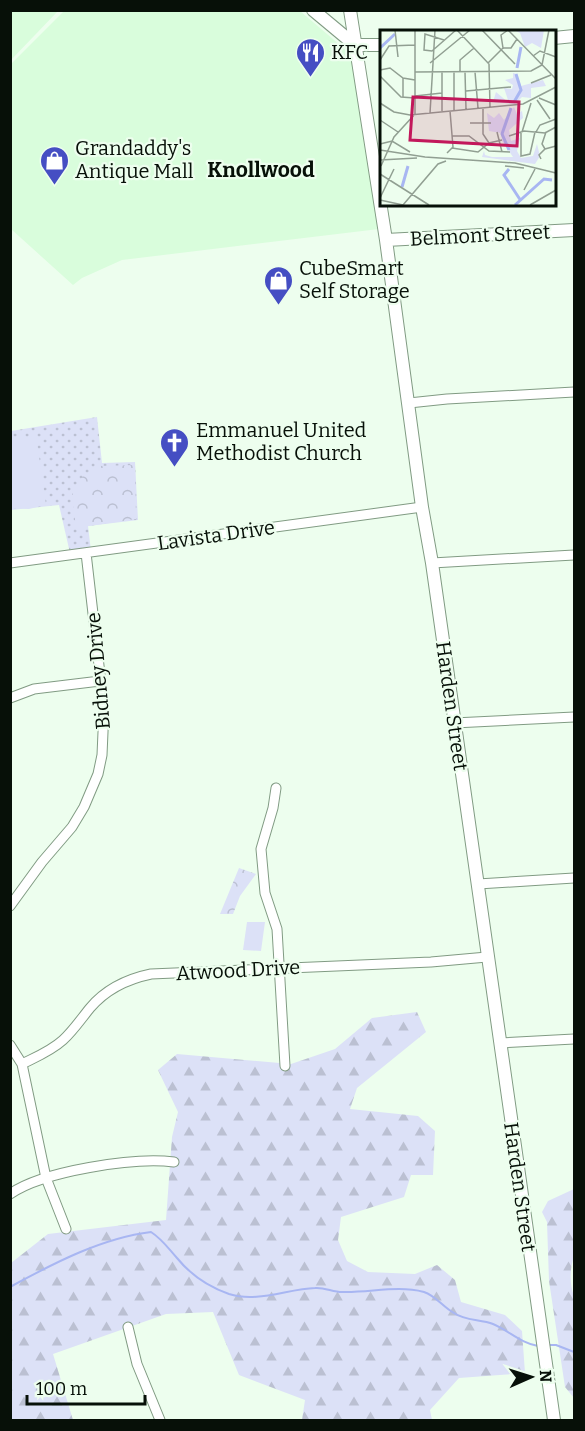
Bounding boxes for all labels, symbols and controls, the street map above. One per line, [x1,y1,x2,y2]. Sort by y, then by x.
inset map [380,30,555,206]
restaurant icon: KFC [294,36,326,78]
place label: KFC [331,40,368,64]
place label: Grandaddy's Antique Mall [75,136,194,183]
shop icon: Grandaddy's Antique Mall [38,144,70,186]
district label: Knollwood [207,157,315,183]
street label: Belmont Street [409,219,551,251]
place label: CubeSmart Self Storage [299,256,410,303]
shop icon: CubeSmart Self Storage [262,264,294,306]
place label: Emmanuel United Methodist Church [196,418,367,465]
church icon: Emmanuel United Methodist Church [159,426,191,468]
street label: Lavista Drive [156,515,276,555]
street label: Bidney Drive [81,611,115,731]
street label: Harden Street [431,640,473,772]
street label: Atwood Drive [175,955,301,985]
street label: Harden Street [499,1121,541,1253]
north arrow [501,1347,561,1407]
scale bar [27,1368,146,1406]
text: N [536,1370,555,1383]
text: 100 m [36,1378,87,1400]

